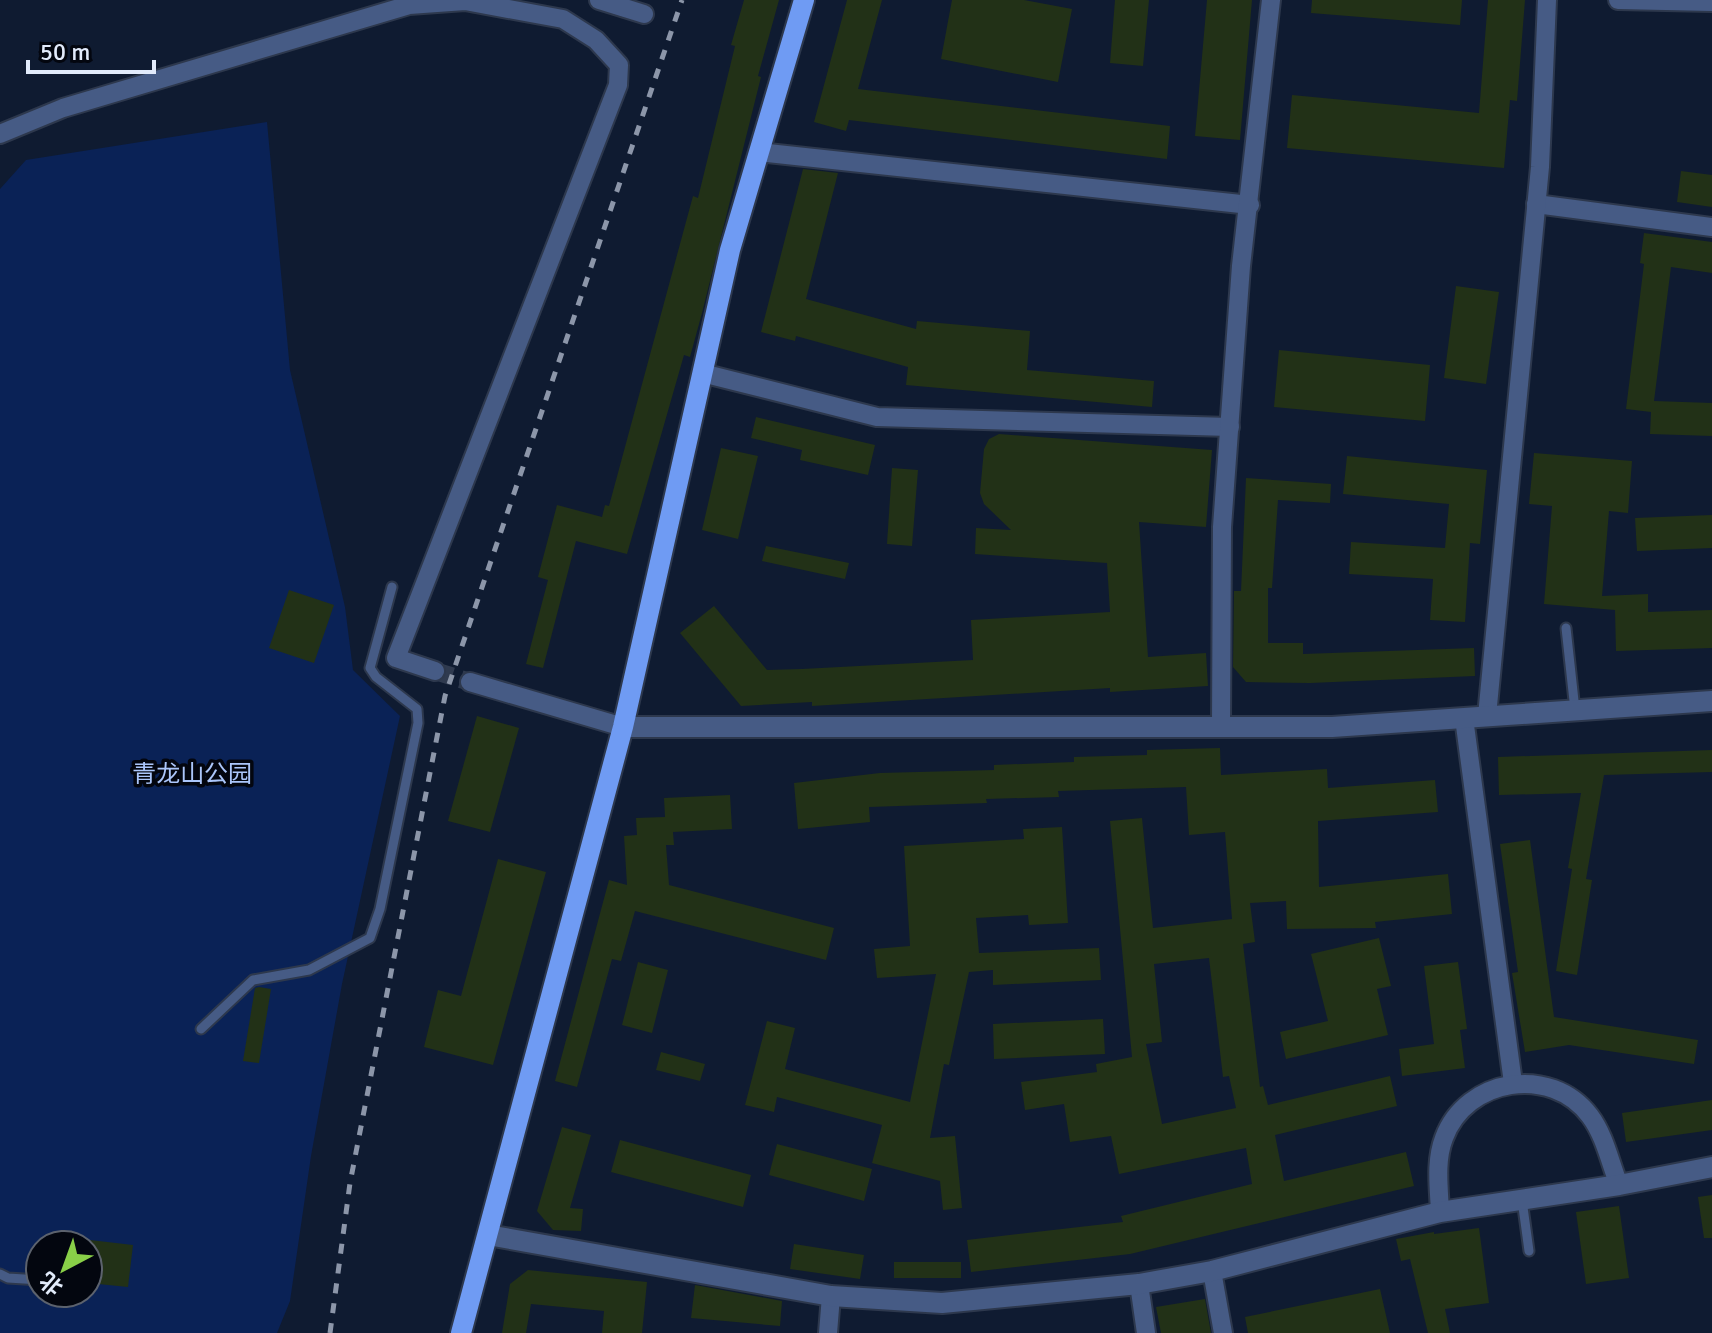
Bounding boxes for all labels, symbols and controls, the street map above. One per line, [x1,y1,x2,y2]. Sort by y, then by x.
scale bar [28,24,154,74]
text: 50 m [40,37,90,67]
park label: 青龙山公园 [132,759,252,789]
north arrow [24,1229,104,1309]
text: 北 [34,1266,68,1301]

